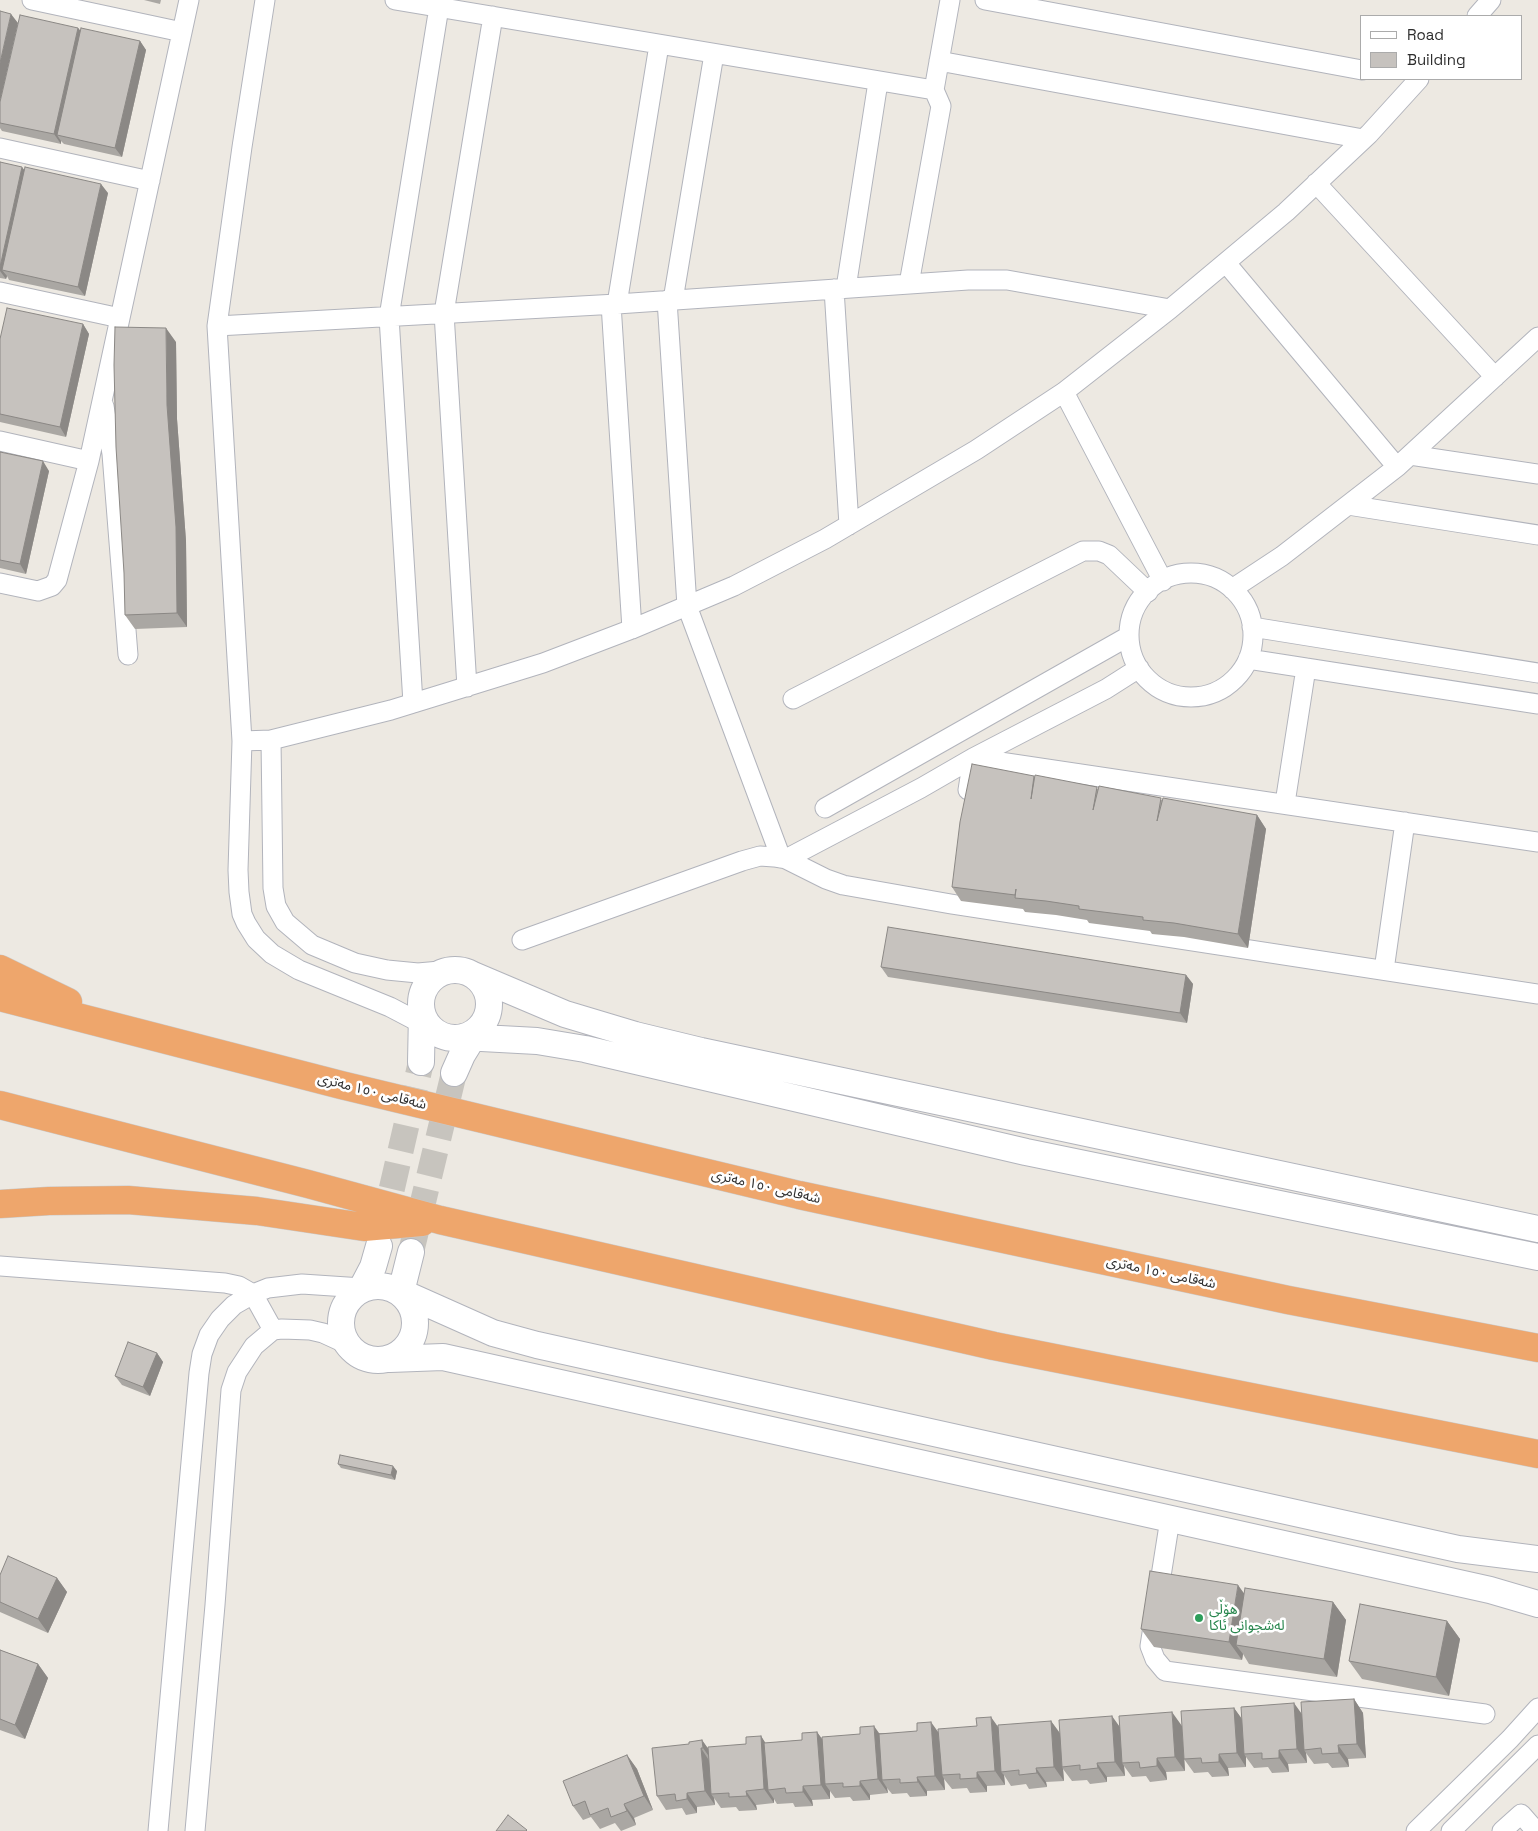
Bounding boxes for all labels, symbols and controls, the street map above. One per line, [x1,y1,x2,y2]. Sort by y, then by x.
legend [1360,15,1523,80]
text: Road [1407,25,1444,44]
text: Building [1407,50,1466,69]
street label: شەقامی ١٥٠ مەتری [316,1070,428,1114]
street label: شەقامی ١٥٠ مەتری [710,1166,822,1208]
street label: شەقامی ١٥٠ مەتری [1105,1253,1217,1293]
place label: هۆڵی لەشجوانی ئاکا [1209,1602,1285,1634]
marker: هۆڵی لەشجوانی ئاکا [1193,1612,1205,1624]

